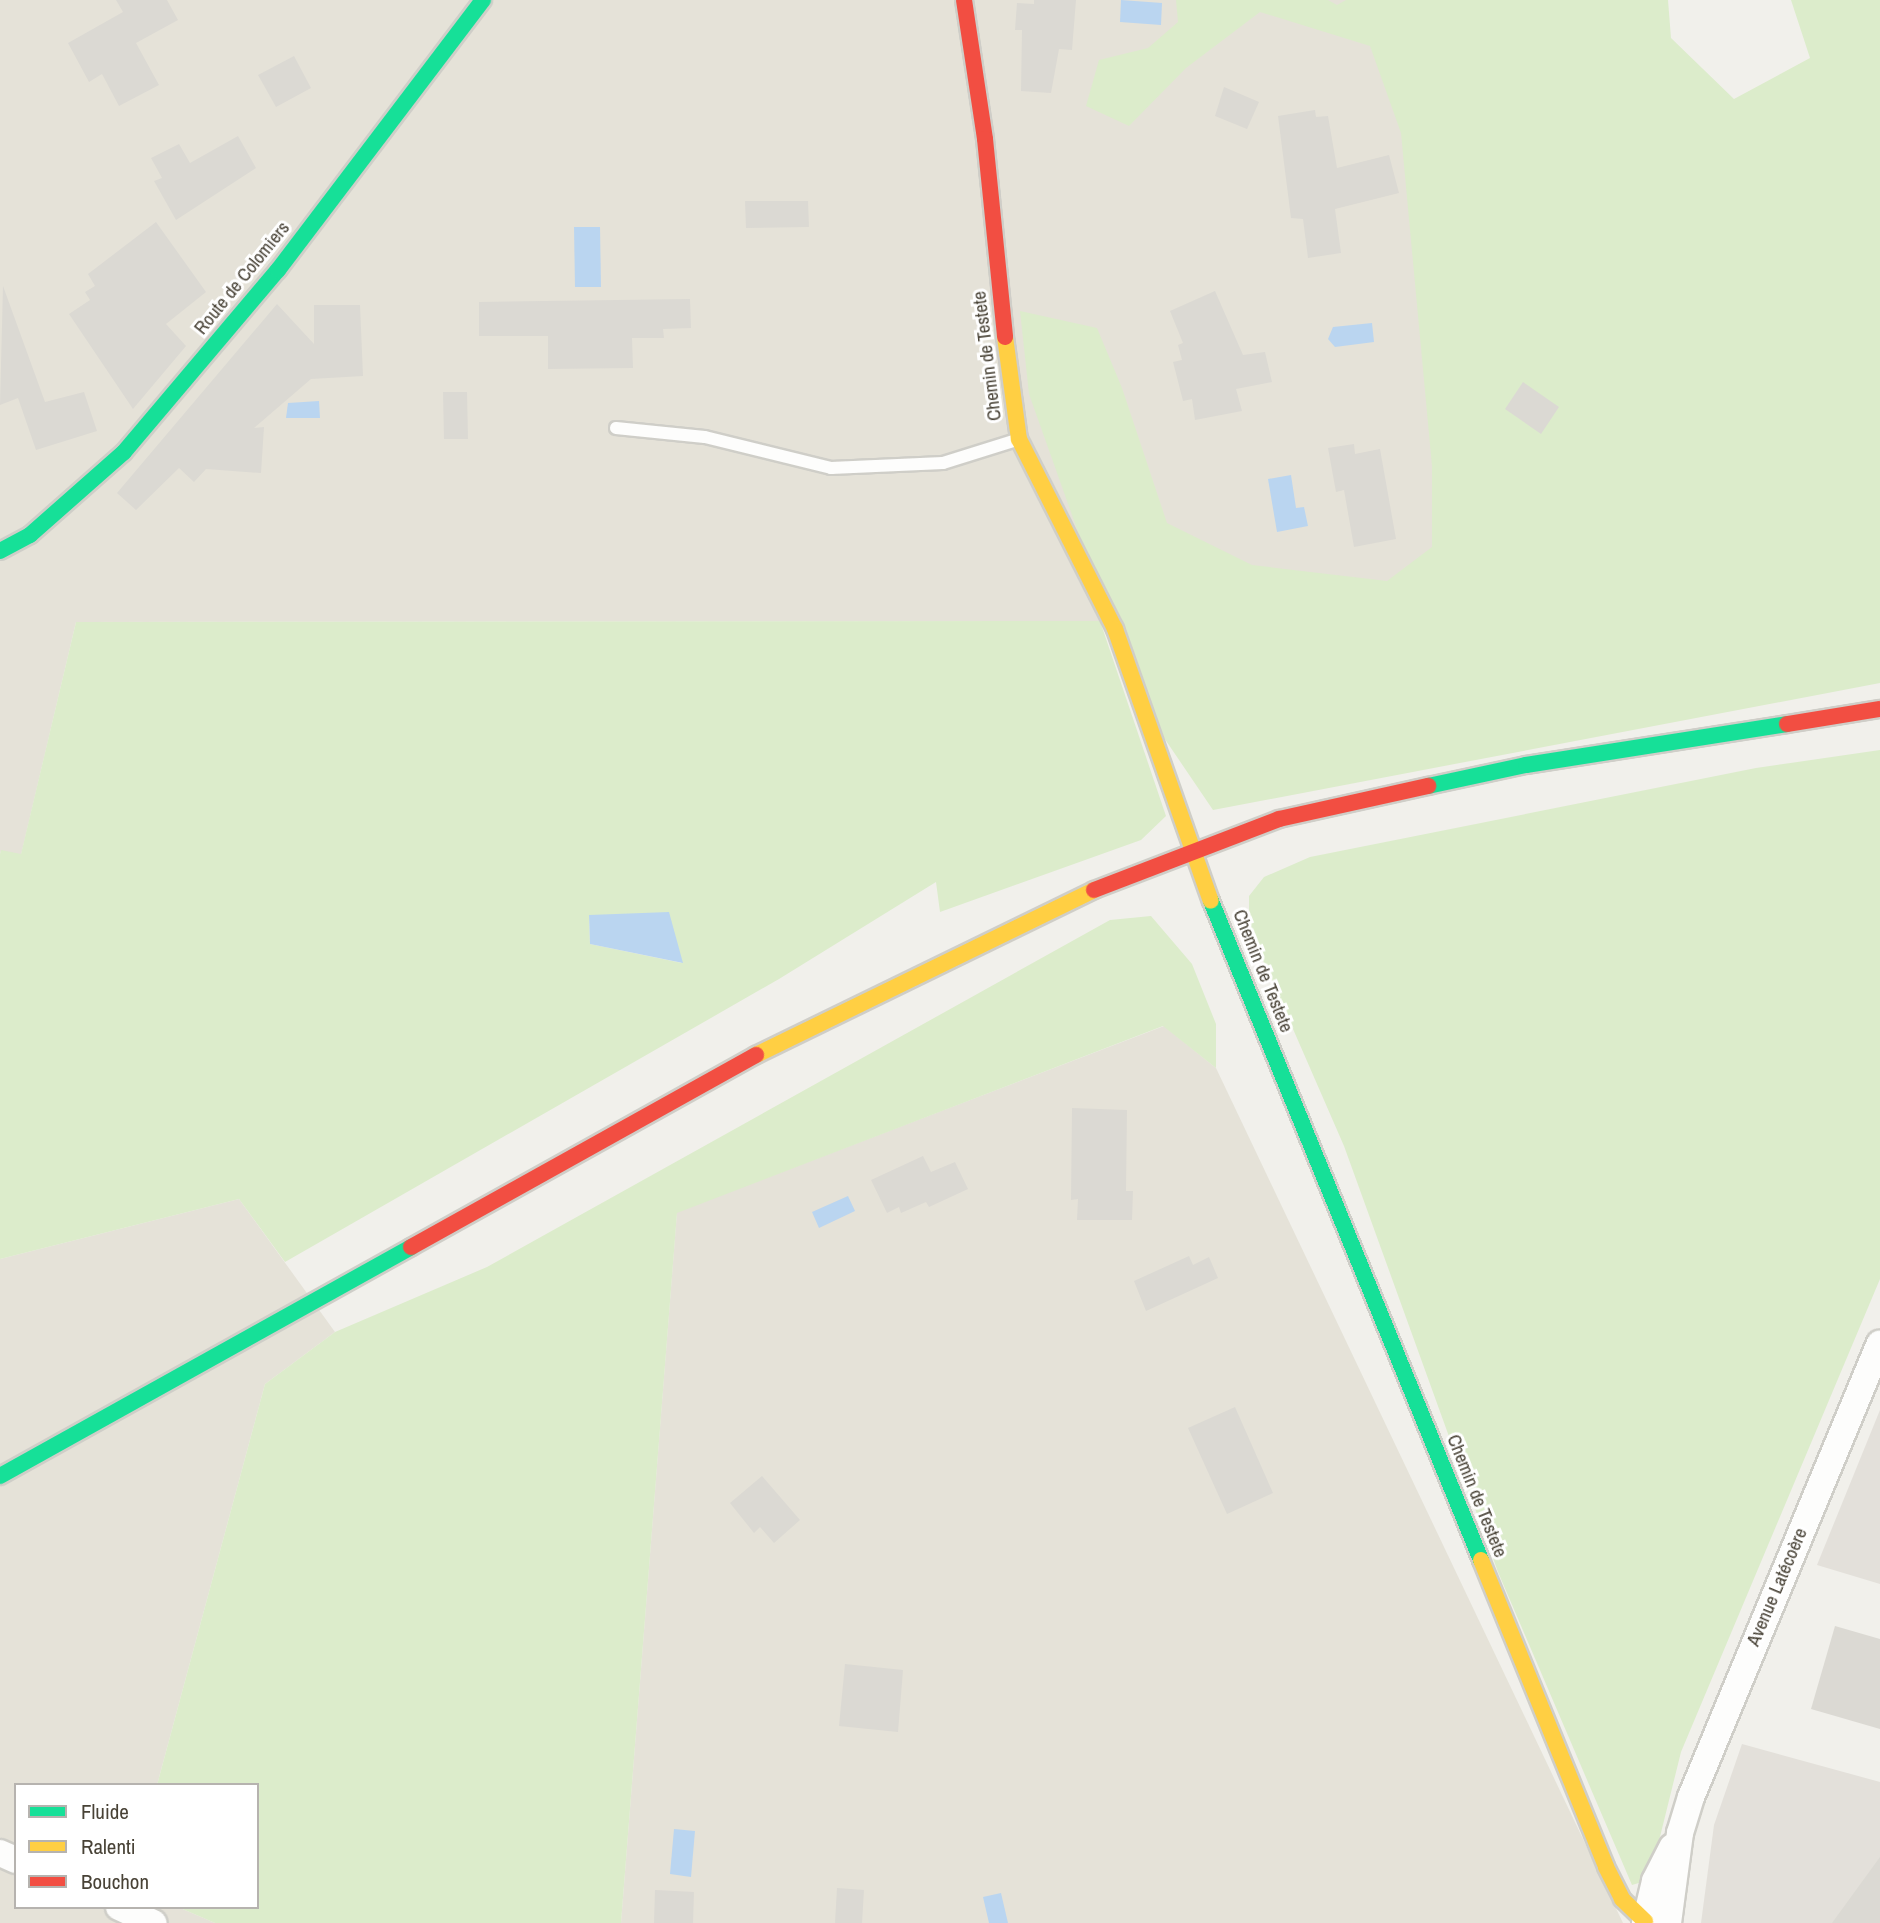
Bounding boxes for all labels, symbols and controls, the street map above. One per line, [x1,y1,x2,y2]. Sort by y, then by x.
street label: Route de Colomiers [190,217,294,339]
street label: Chemin de Testete [968,290,1006,422]
street label: Chemin de Testete [1228,906,1298,1036]
street label: Chemin de Testete [1442,1431,1512,1561]
street label: Avenue Latécoère [1742,1524,1812,1650]
legend [14,1783,259,1909]
text: Fluide [81,1797,129,1826]
text: Ralenti [81,1832,136,1861]
text: Bouchon [81,1867,149,1896]

